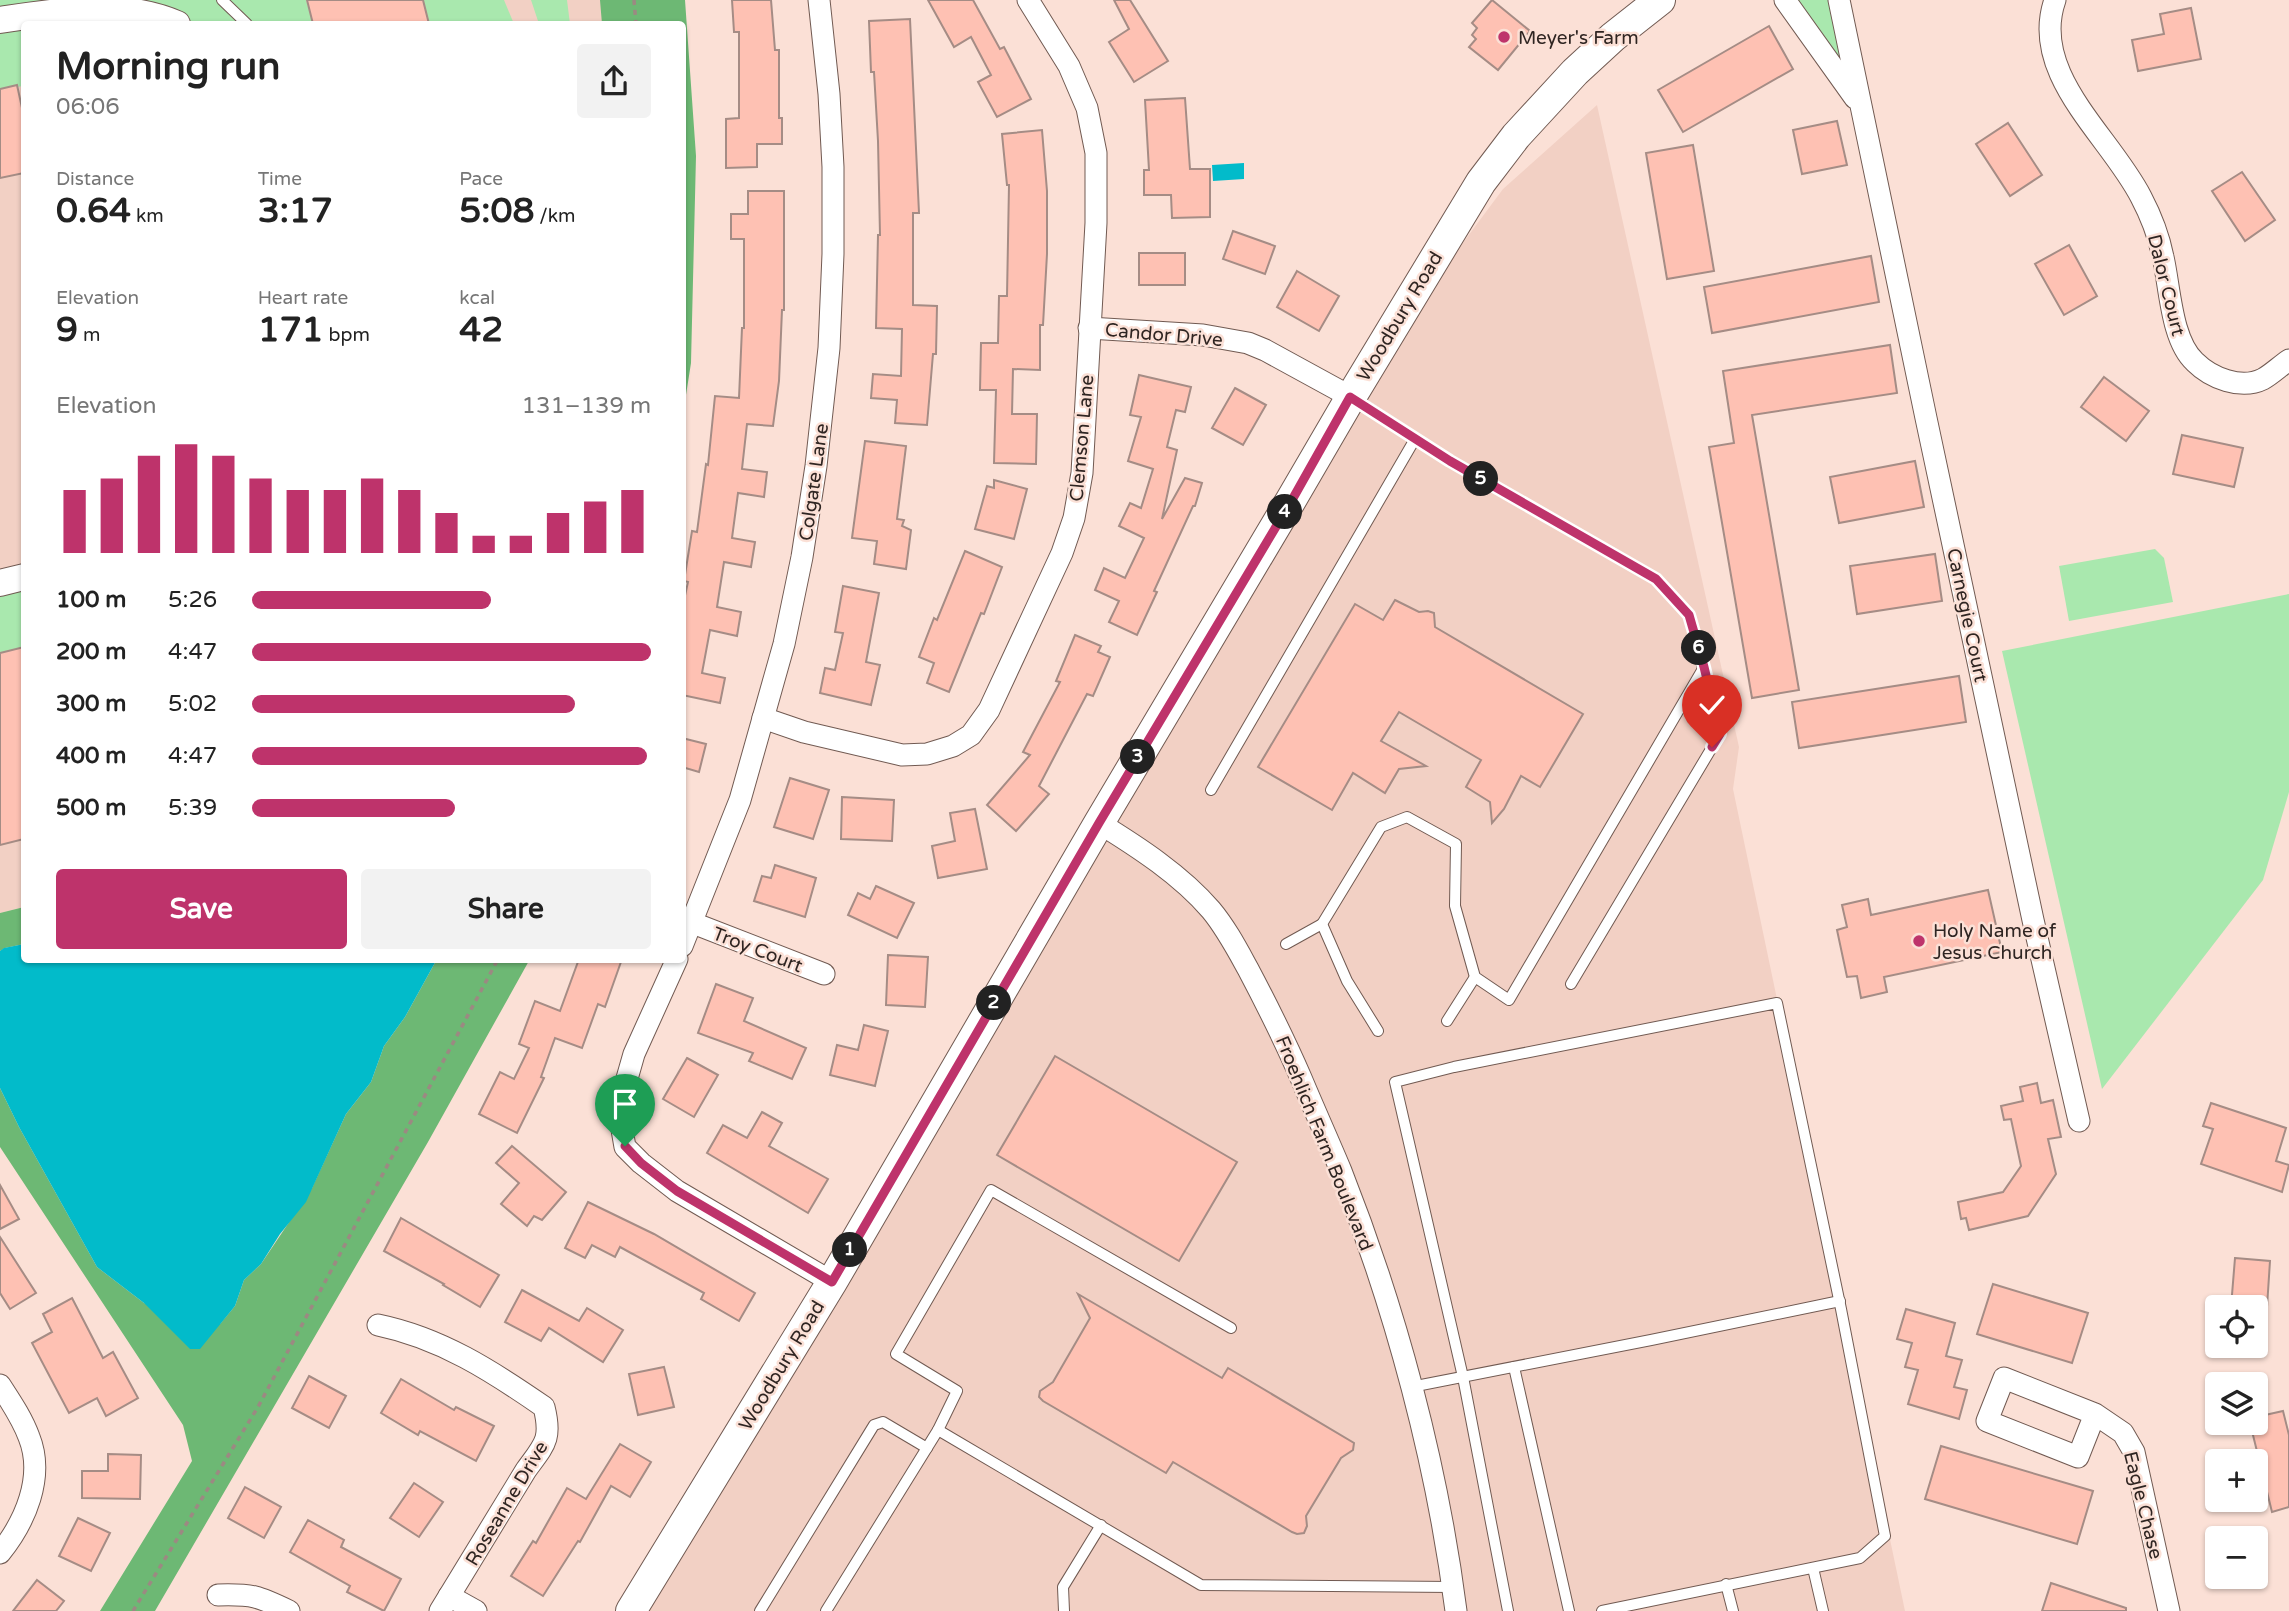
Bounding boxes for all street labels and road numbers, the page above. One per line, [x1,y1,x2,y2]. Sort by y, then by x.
street label: Dalor Court [2143,232,2189,338]
street label: Woodbury Road [1353,248,1447,385]
street label: Candor Drive [1104,319,1224,351]
street label: Clemson Lane [1065,374,1099,502]
street label: Colgate Lane [795,422,833,542]
street label: Carnegie Court [1942,546,1992,684]
street label: Troy Court [710,923,806,977]
street label: Froehlich Farm Boulevard [1271,1033,1377,1254]
street label: Woodbury Road [735,1297,829,1434]
street label: Roseanne Drive [461,1437,553,1570]
street label: Eagle Chase [2119,1449,2167,1561]

